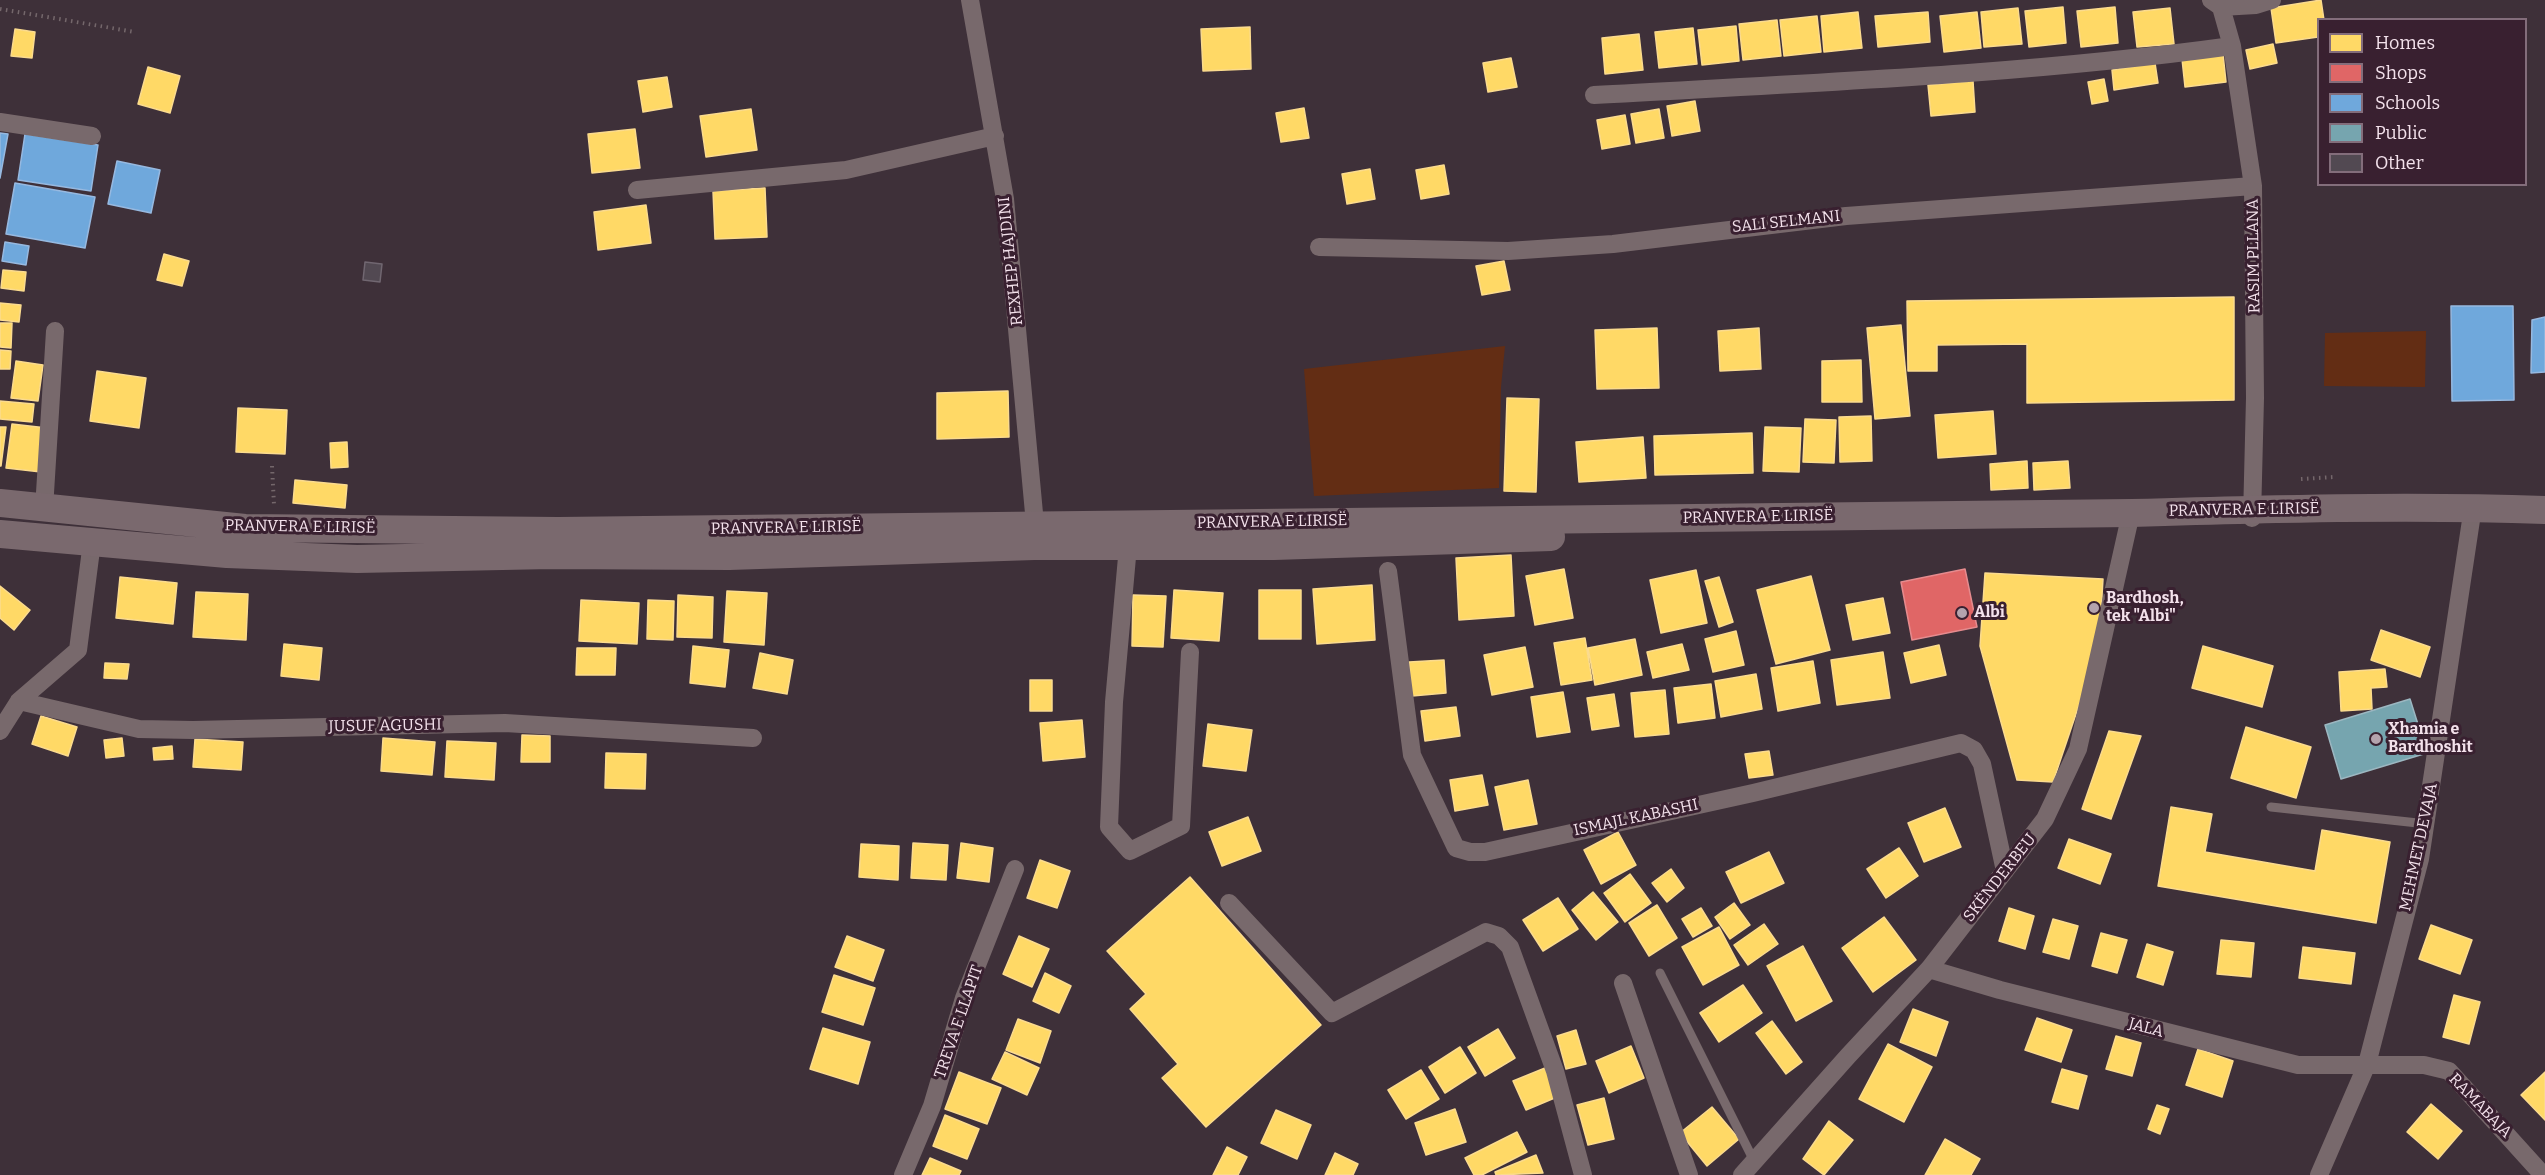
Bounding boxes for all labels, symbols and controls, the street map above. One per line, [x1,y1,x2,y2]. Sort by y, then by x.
legend [2317,18,2527,186]
text: Homes [2375,32,2435,54]
text: Shops [2375,62,2427,84]
text: Schools [2375,92,2440,114]
text: Public [2375,122,2427,144]
text: Other [2375,152,2424,174]
street label: REXHEP HAJDINI [995,196,1027,326]
street label: RASIM PLLANA [2243,199,2265,313]
street label: SALI SELMANI [1731,207,1841,237]
street label: PRANVERA E LIRISË [2168,499,2320,521]
street label: PRANVERA E LIRISË [1682,506,1834,528]
street label: PRANVERA E LIRISË [1196,511,1348,533]
street label: PRANVERA E LIRISË [224,516,376,538]
street label: PRANVERA E LIRISË [710,517,862,539]
place label: Bardhosh, tek "Albi" [2106,589,2184,627]
marker: Bardhosh, tek "Albi" [2087,601,2101,615]
place label: Albi [1974,603,2005,623]
marker: Albi [1955,606,1969,620]
street label: JUSUF AGUSHI [328,715,442,737]
place label: Xhamia e Bardhoshit [2388,720,2473,758]
marker: Xhamia e Bardhoshit [2369,732,2383,746]
street label: MEHMET DEVAJA [2396,781,2442,913]
street label: ISMAJL KABASHI [1572,795,1700,841]
street label: SKËNDERBEU [1960,830,2040,926]
street label: TREVA E LLAPIT [931,963,987,1081]
street label: JALA [2127,1014,2165,1042]
street label: RAMABAJA [2445,1070,2515,1142]

